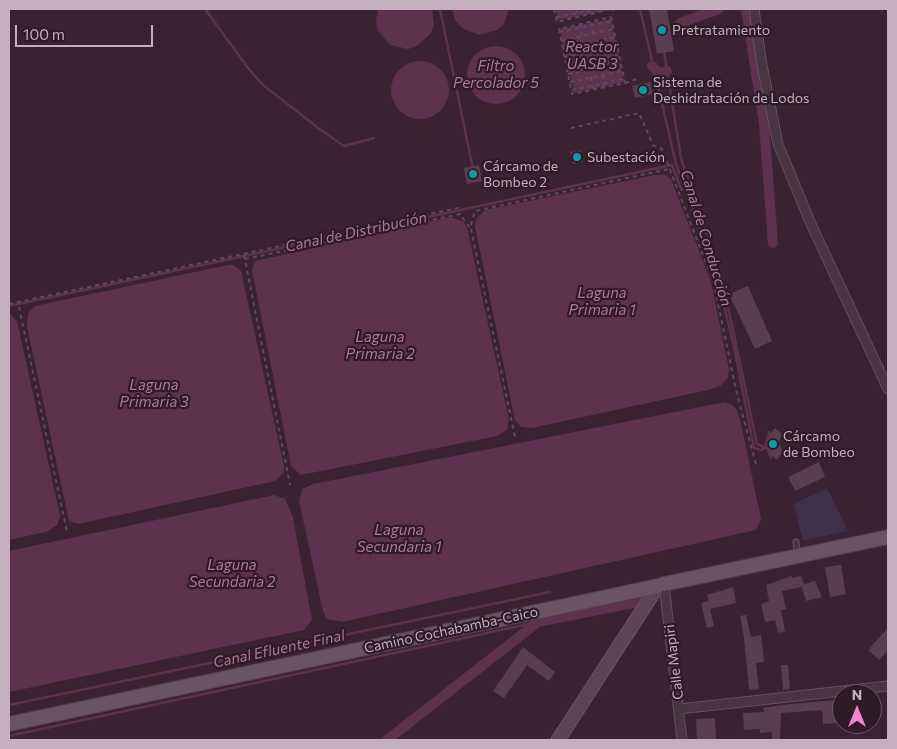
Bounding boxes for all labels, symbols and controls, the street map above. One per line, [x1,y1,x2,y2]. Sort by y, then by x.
scale bar [18,15,155,47]
place label: Pretratamiento [672,22,770,38]
marker: Pretratamiento [656,24,668,36]
text: 100 m [23,25,65,43]
water label: Reactor UASB 3 [565,38,619,73]
water label: Filtro Percolador 5 [453,57,539,92]
place label: Sistema de Deshidratación de Lodos [653,74,809,106]
marker: Sistema de Deshidratación de Lodos [637,84,649,96]
place label: Subestación [587,149,665,165]
marker: Subestación [571,151,583,163]
place label: Cárcamo de Bombeo 2 [483,158,558,190]
marker: Cárcamo de Bombeo 2 [467,168,479,180]
water label: Canal de Conducción [677,168,735,308]
water label: Canal de Distribución [283,208,429,256]
water label: Laguna Primaria 1 [568,284,636,319]
water label: Laguna Primaria 2 [345,328,415,363]
water label: Laguna Primaria 3 [119,376,189,411]
place label: Cárcamo de Bombeo [783,428,855,461]
marker: Cárcamo de Bombeo [767,438,779,450]
water label: Laguna Secundaria 1 [357,521,441,556]
water label: Laguna Secundaria 2 [189,556,275,591]
street label: Camino Cochabamba-Caico [363,603,539,657]
street label: Calle Mapiri [661,623,687,701]
water label: Canal Efluente Final [212,626,346,672]
north arrow [832,684,882,734]
text: N [852,686,862,703]

